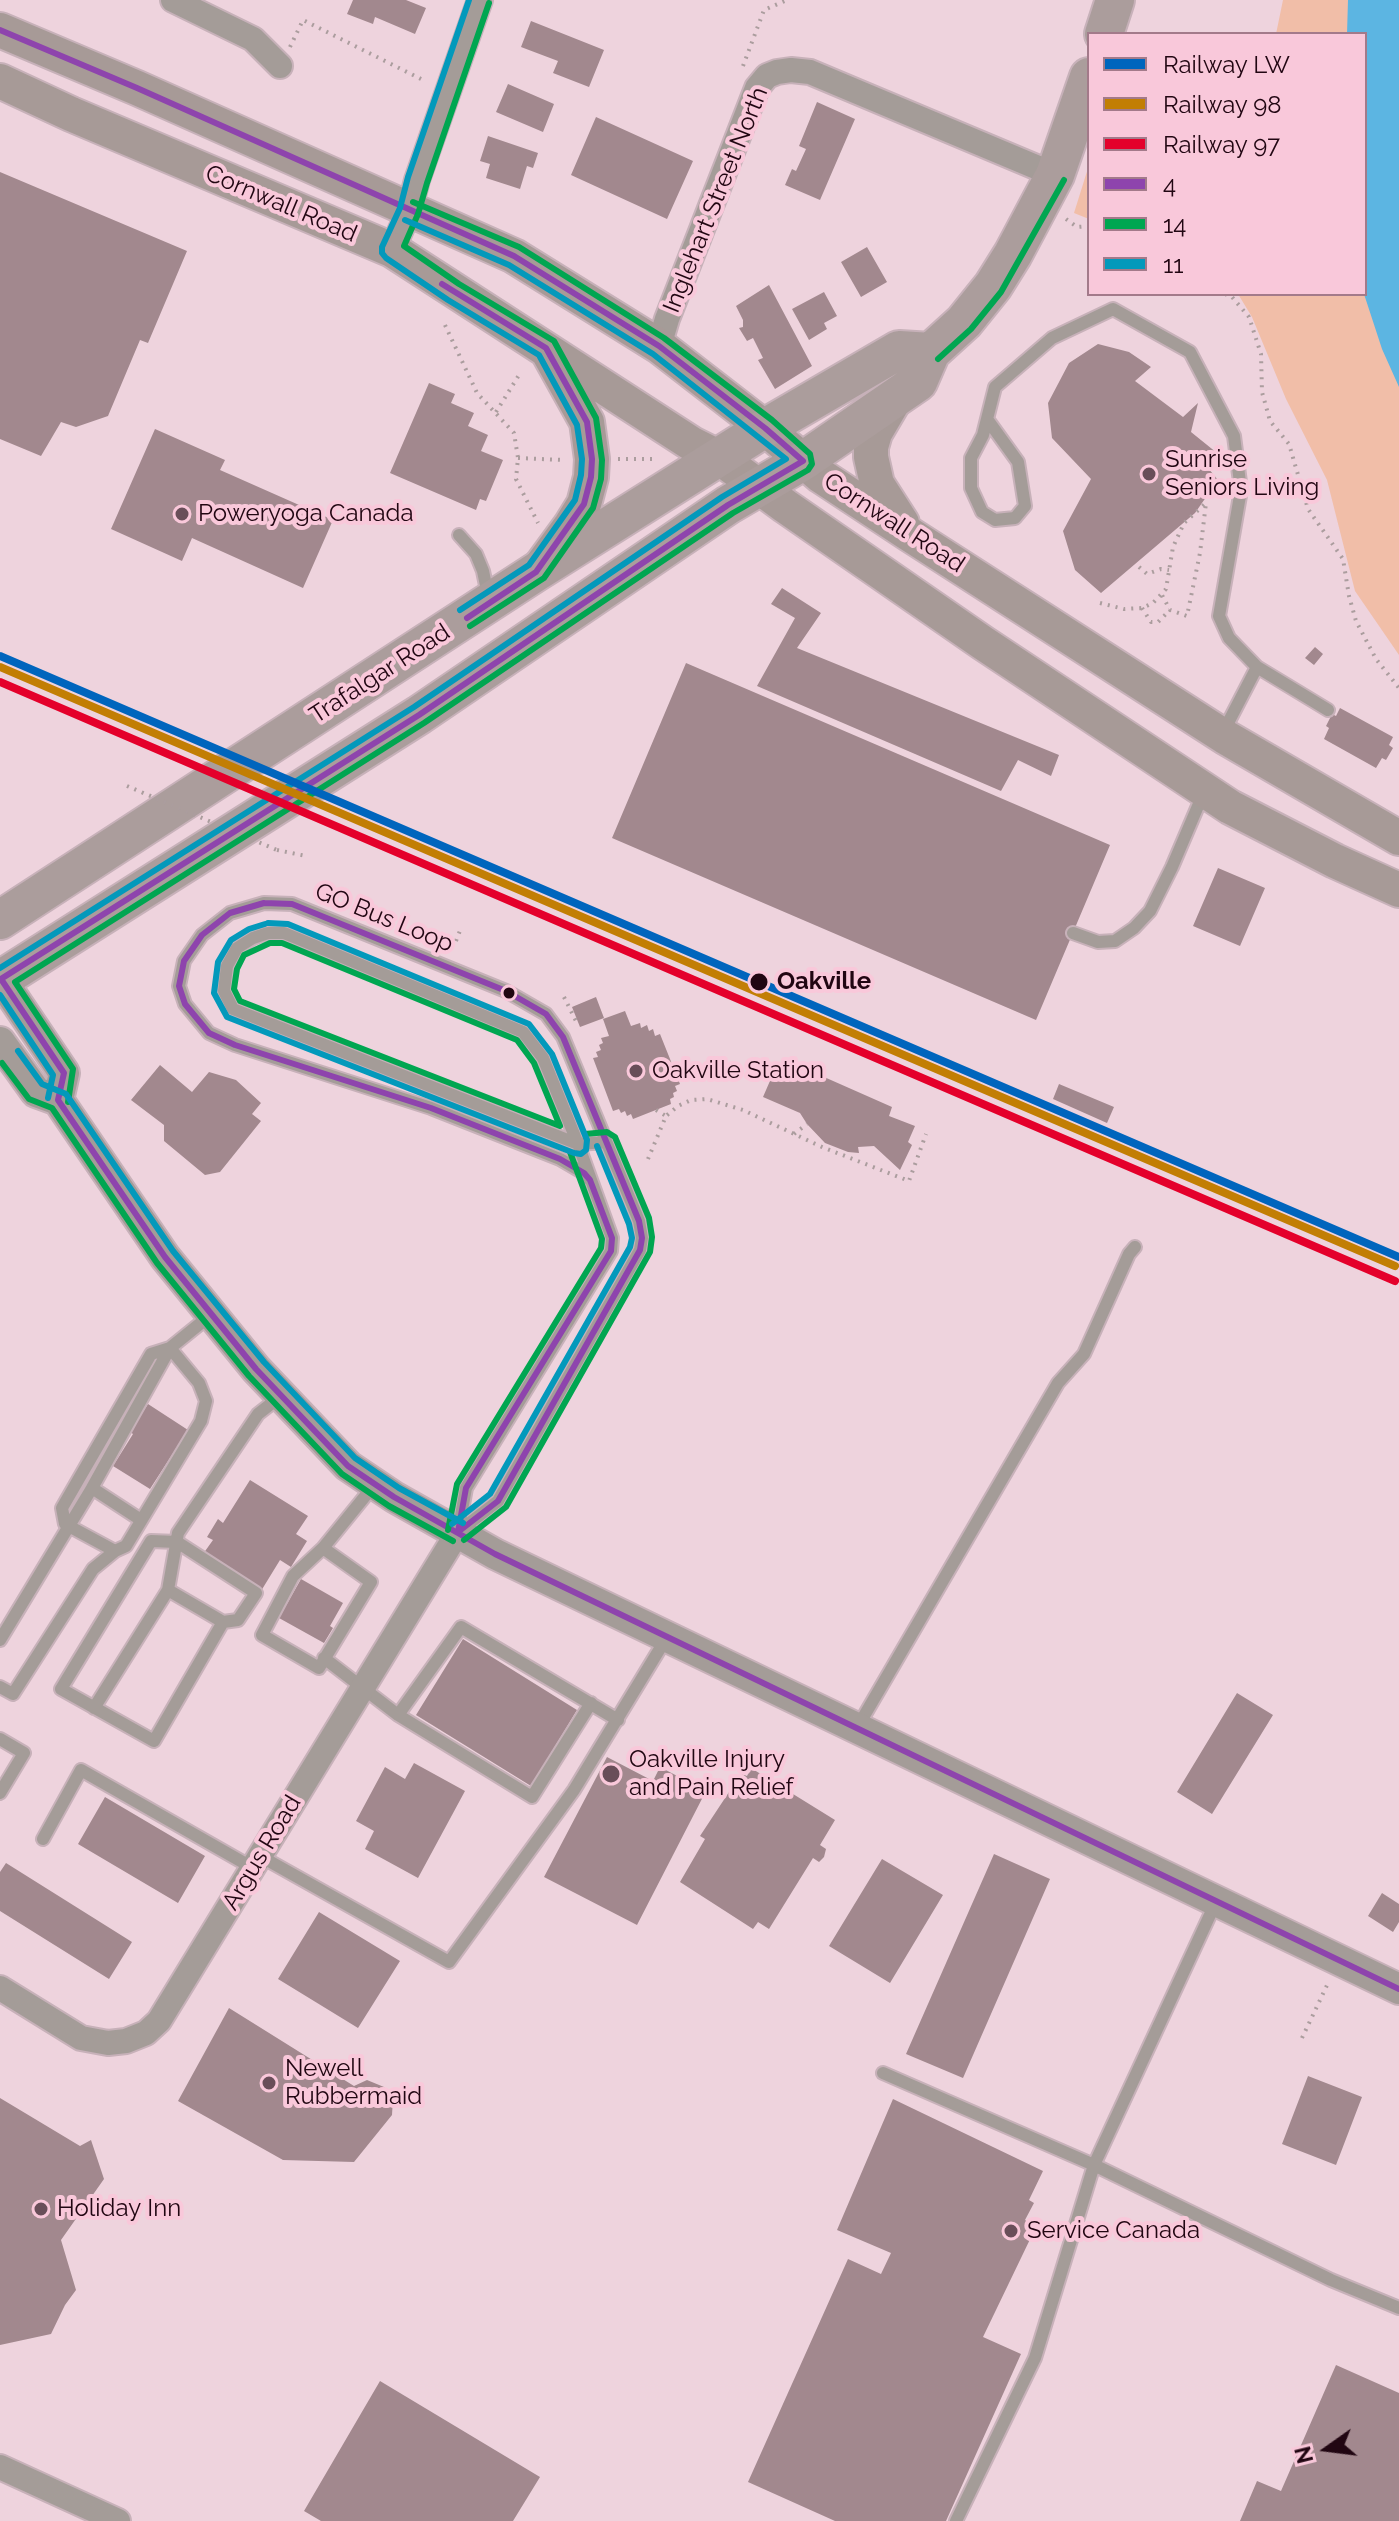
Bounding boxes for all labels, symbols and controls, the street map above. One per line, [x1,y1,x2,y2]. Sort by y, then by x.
legend [1087,32,1367,296]
text: Railway LW [1163,50,1290,79]
street label: Inglehart Street North [658,83,774,317]
text: Railway 98 [1163,90,1282,119]
text: Railway 97 [1163,130,1280,159]
street label: Cornwall Road [201,159,361,249]
text: 4 [1163,170,1176,199]
text: 14 [1163,210,1186,239]
text: 11 [1163,250,1184,279]
place label: Sunrise Seniors Living [1165,446,1319,502]
marker: Sunrise Seniors Living [1140,465,1158,483]
street label: Cornwall Road [818,467,970,579]
place label: Poweryoga Canada [198,500,414,528]
marker: Poweryoga Canada [173,505,191,523]
street label: Trafalgar Road [305,618,455,730]
street label: GO Bus Loop [311,877,457,959]
place label: Oakville [777,968,871,996]
marker: Oakville [748,971,770,993]
unlabelled marker [501,985,517,1001]
place label: Oakville Station [652,1057,824,1085]
marker: Oakville Station [627,1062,645,1080]
place label: Oakville Injury and Pain Relief [629,1746,793,1802]
marker: Oakville Injury and Pain Relief [600,1763,622,1785]
street label: Argus Road [217,1790,307,1916]
place label: Newell Rubbermaid [285,2055,422,2111]
marker: Newell Rubbermaid [260,2074,278,2092]
place label: Holiday Inn [57,2195,181,2223]
marker: Holiday Inn [32,2200,50,2218]
place label: Service Canada [1027,2217,1200,2245]
marker: Service Canada [1002,2222,1020,2240]
north arrow [1287,2409,1367,2489]
text: N [1289,2444,1318,2466]

